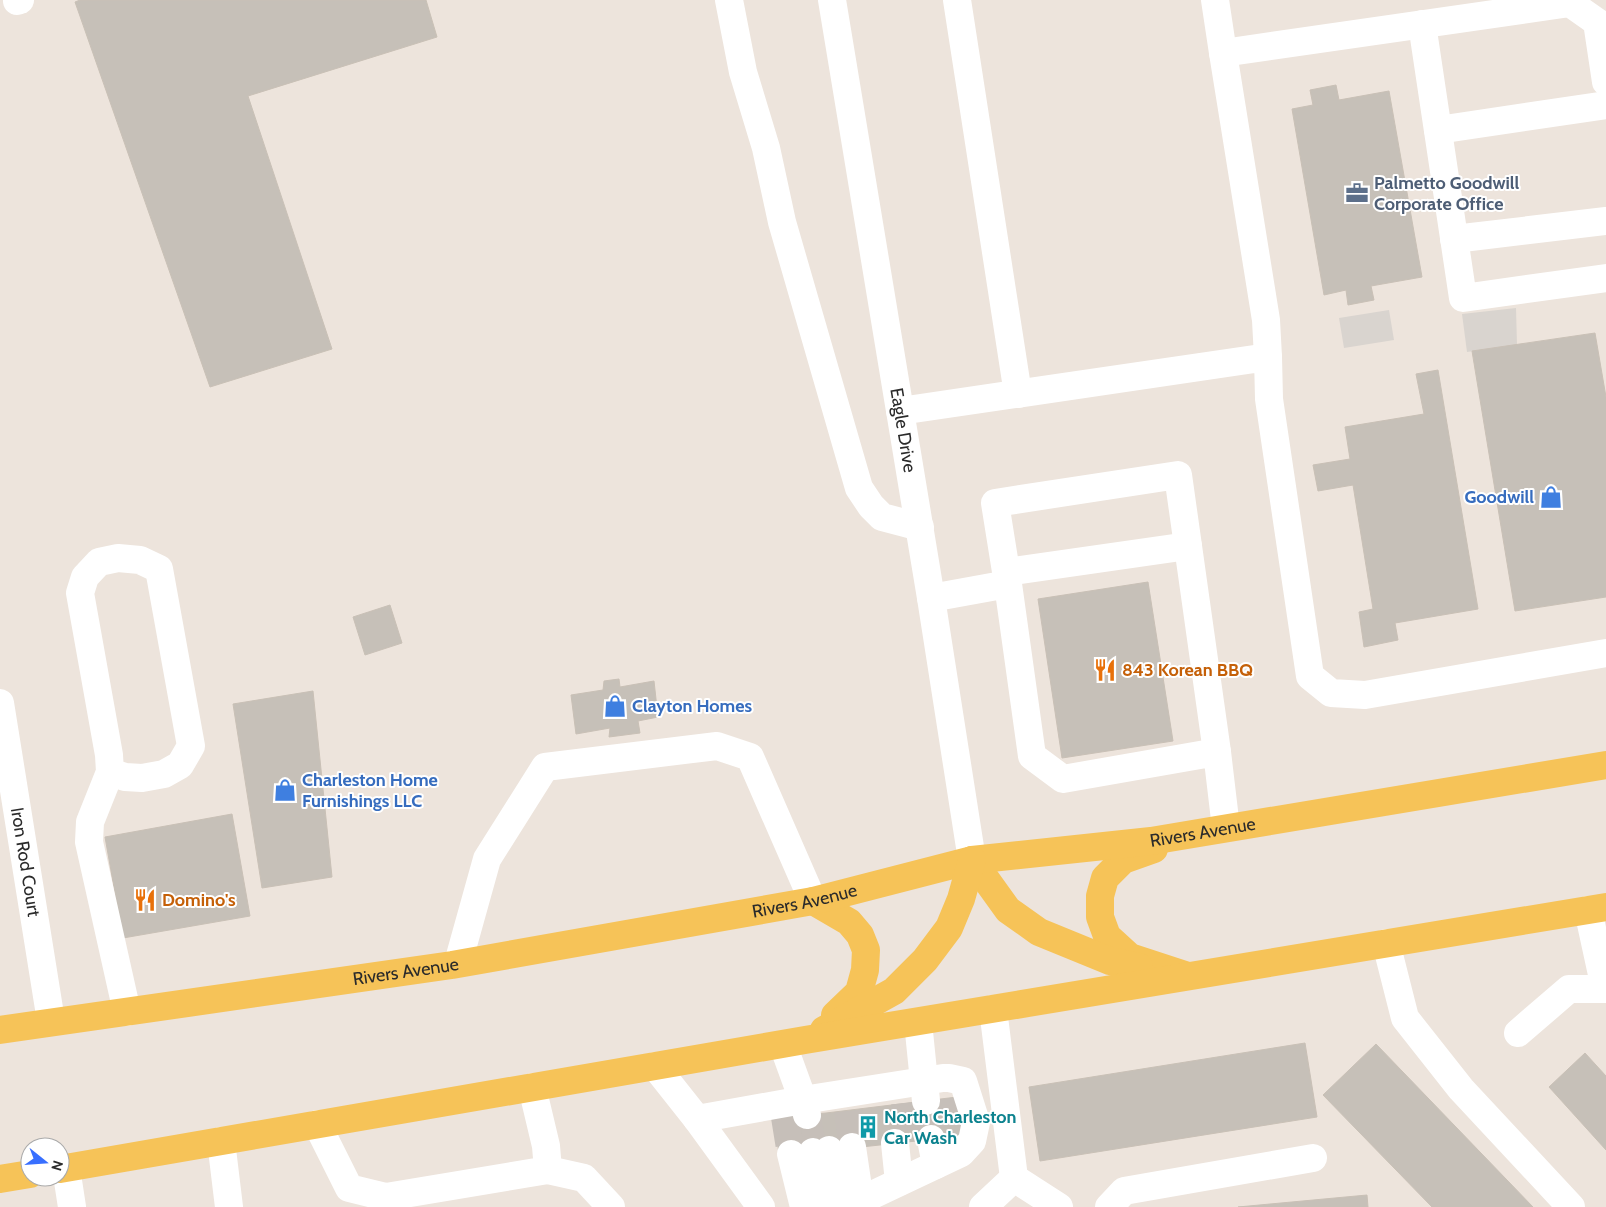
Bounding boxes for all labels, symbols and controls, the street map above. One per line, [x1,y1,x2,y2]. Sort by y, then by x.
place label: Palmetto Goodwill Corporate Office [1374,172,1520,215]
office icon: Palmetto Goodwill Corporate Office [1344,180,1370,206]
street label: Eagle Drive [885,386,921,474]
shop icon: Goodwill [1538,484,1564,510]
place label: Goodwill [1464,486,1534,508]
restaurant icon: 843 Korean BBQ [1092,657,1118,683]
place label: 843 Korean BBQ [1122,659,1253,681]
shop icon: Clayton Homes [602,693,628,719]
place label: Clayton Homes [632,695,752,717]
place label: Charleston Home Furnishings LLC [302,769,438,812]
shop icon: Charleston Home Furnishings LLC [272,777,298,803]
street label: Iron Rod Court [6,806,45,918]
street label: Rivers Avenue [1148,813,1257,852]
street label: Rivers Avenue [750,879,859,923]
restaurant icon: Domino's [132,887,158,913]
place label: Domino's [162,889,236,911]
street label: Rivers Avenue [351,953,461,990]
place label: North Charleston Car Wash [884,1106,1017,1149]
building icon: North Charleston Car Wash [855,1114,881,1140]
north arrow [20,1137,70,1187]
text: N [47,1158,67,1173]

